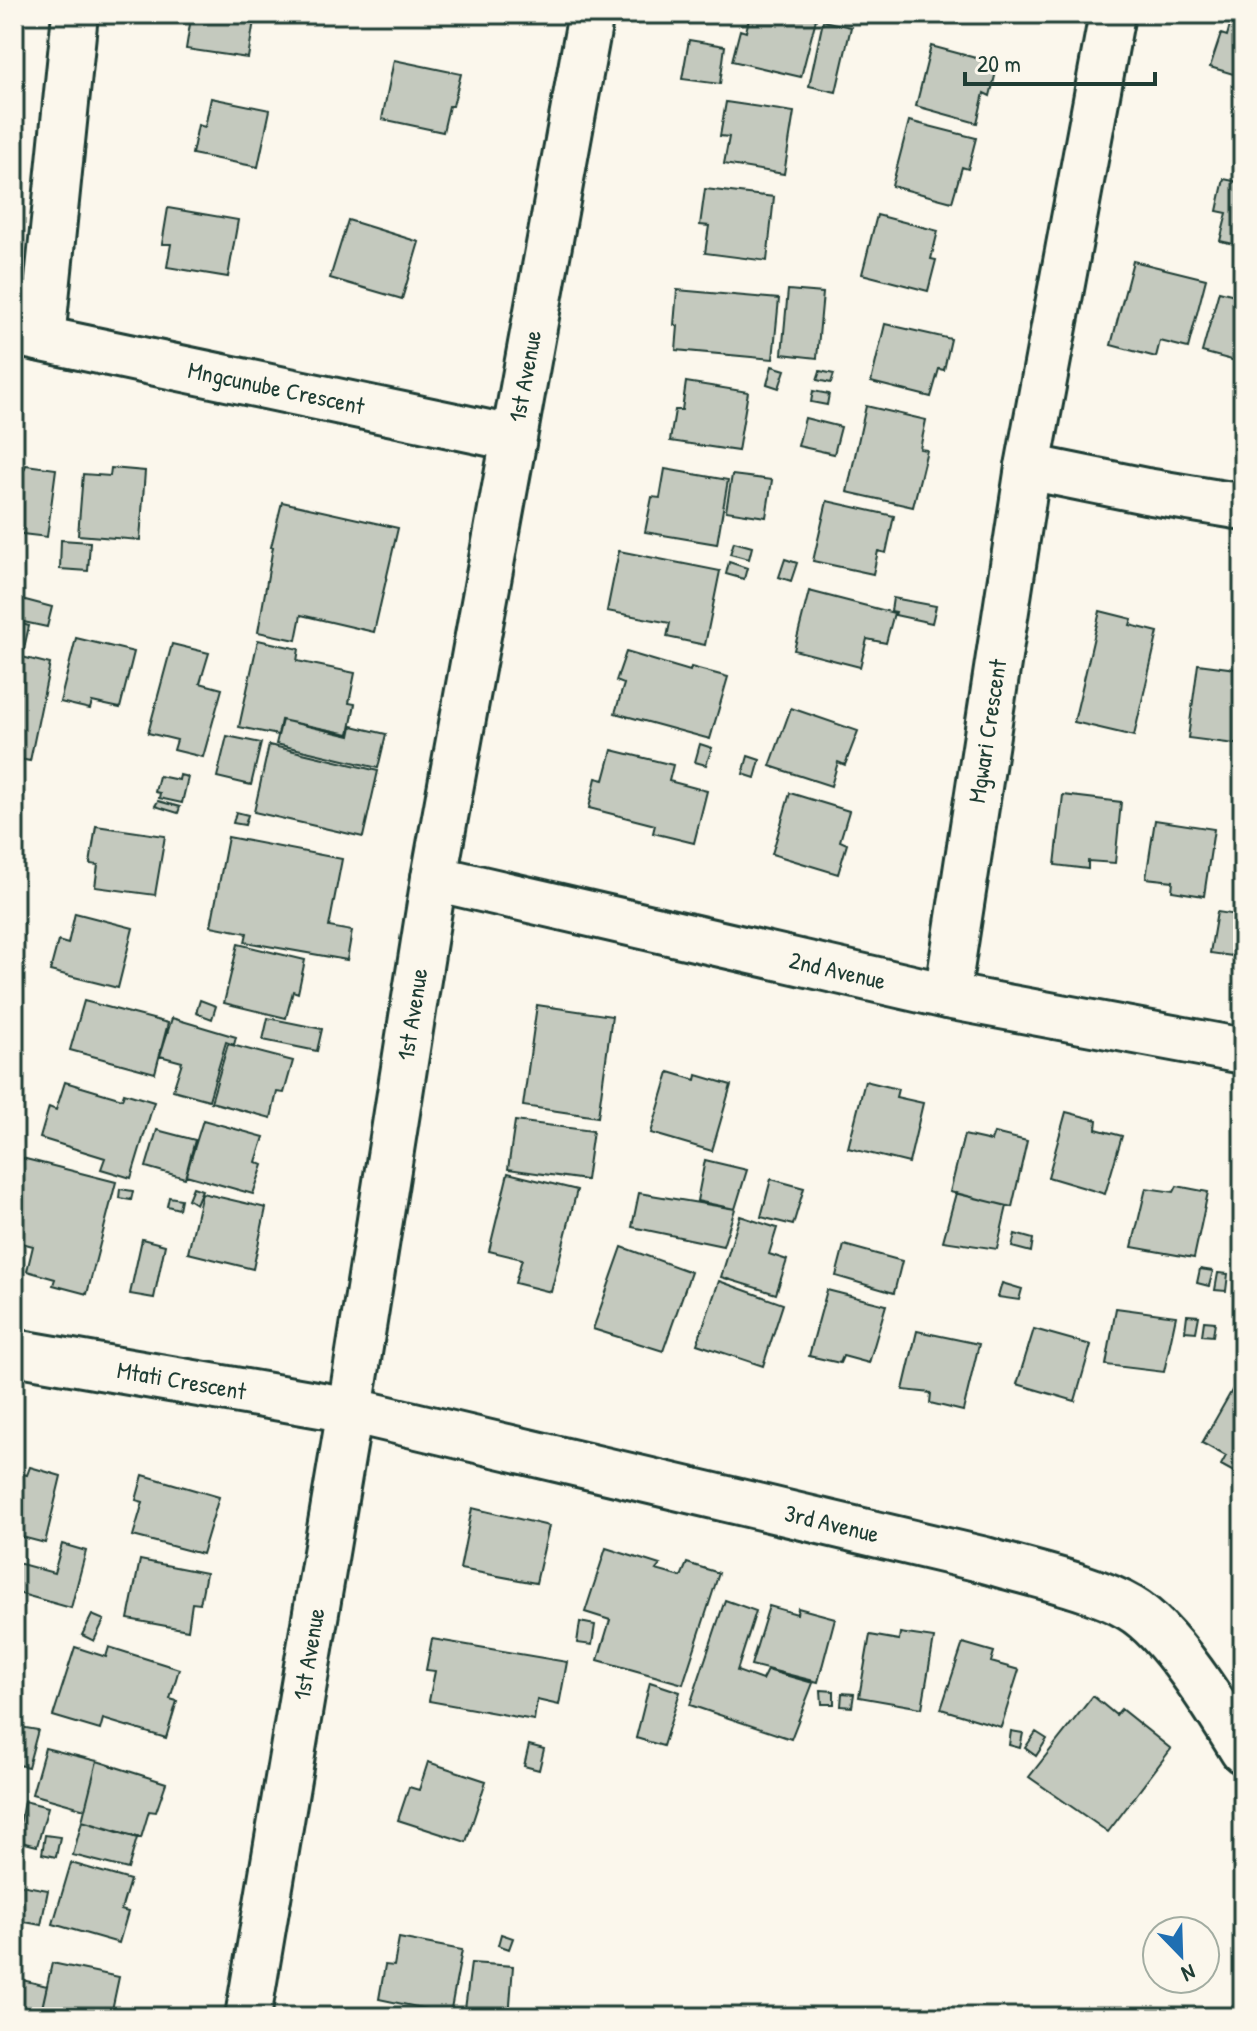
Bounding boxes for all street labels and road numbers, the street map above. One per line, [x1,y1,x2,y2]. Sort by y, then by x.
street label: 1st Avenue [500,327,548,425]
street label: Mngcunube Crescent [185,353,368,422]
street label: Mgwari Crescent [960,656,1013,805]
street label: 2nd Avenue [786,943,889,996]
street label: 1st Avenue [388,966,435,1063]
street label: Mtati Crescent [115,1353,249,1407]
street label: 3rd Avenue [782,1496,883,1550]
street label: 1st Avenue [285,1605,332,1702]

